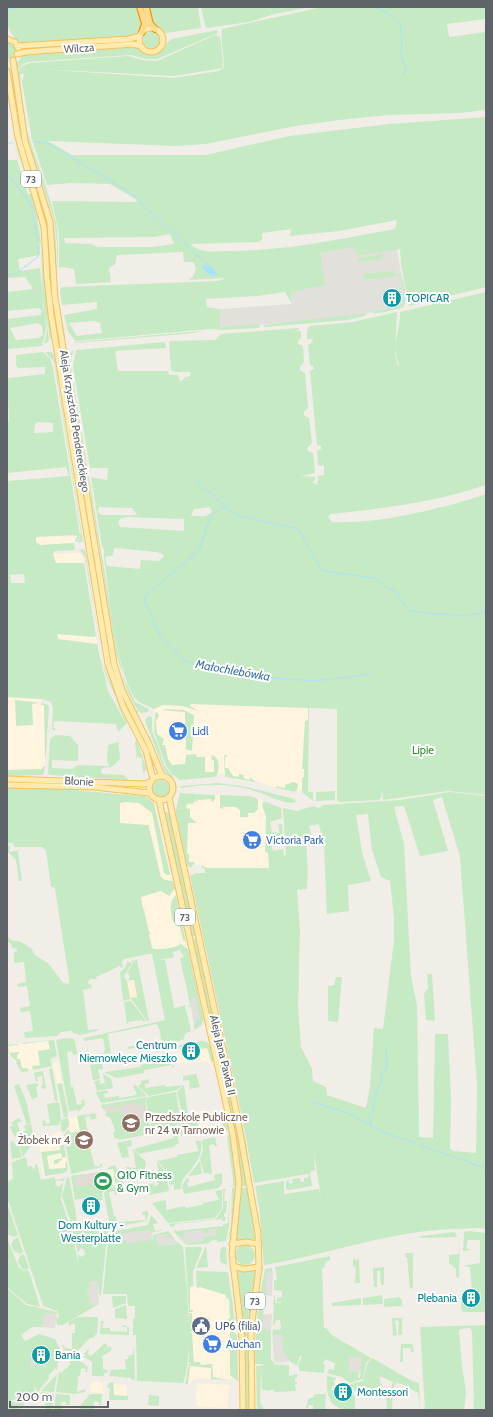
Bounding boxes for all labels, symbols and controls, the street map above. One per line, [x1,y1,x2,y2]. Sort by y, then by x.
street label: Wilcza [63,40,96,56]
road number: 73 [21,171,41,187]
building icon: TOPICAR [381,287,403,309]
place label: TOPICAR [406,291,450,305]
street label: Aleja Krzysztofa Pendereckiego [57,349,93,493]
water label: Małochlebówka [193,656,272,684]
supermarket icon: Lidl [167,720,189,742]
place label: Lidl [192,724,209,738]
park label: Lipie [412,743,434,757]
street label: Błonie [64,773,94,789]
supermarket icon: Victoria Park [241,829,263,851]
place label: Victoria Park [266,833,324,847]
road number: 73 [175,909,195,925]
street label: Aleja Jana Pawła II [207,1013,239,1097]
place label: Centrum Niemowlęce Mieszko [79,1038,177,1065]
building icon: Centrum Niemowlęce Mieszko [180,1040,202,1062]
place label: Przedszkole Publiczne nr 24 w Tarnowie [145,1110,248,1137]
school or university icon: Przedszkole Publiczne nr 24 w Tarnowie [120,1112,142,1134]
school or university icon: Żłobek nr 4 [73,1129,95,1151]
place label: Żłobek nr 4 [18,1133,71,1147]
place label: Q10 Fitness & Gym [117,1168,172,1195]
sports icon: Q10 Fitness & Gym [92,1170,114,1192]
building icon: Dom Kultury - Westerplatte [80,1195,102,1217]
place label: Dom Kultury - Westerplatte [58,1218,124,1245]
building icon: Plebania [460,1287,482,1309]
place label: Plebania [417,1291,458,1305]
road number: 73 [245,1293,265,1309]
public building icon: UP6 (filia) [190,1315,212,1337]
place label: UP6 (filia) [215,1319,261,1333]
supermarket icon: Auchan [201,1333,223,1355]
place label: Auchan [226,1337,261,1351]
building icon: Bania [30,1344,52,1366]
place label: Bania [55,1348,81,1362]
building icon: Montessori [332,1381,354,1403]
scale bar [10,1383,108,1409]
place label: Montessori [357,1385,408,1399]
text: 200 m [16,1389,52,1404]

